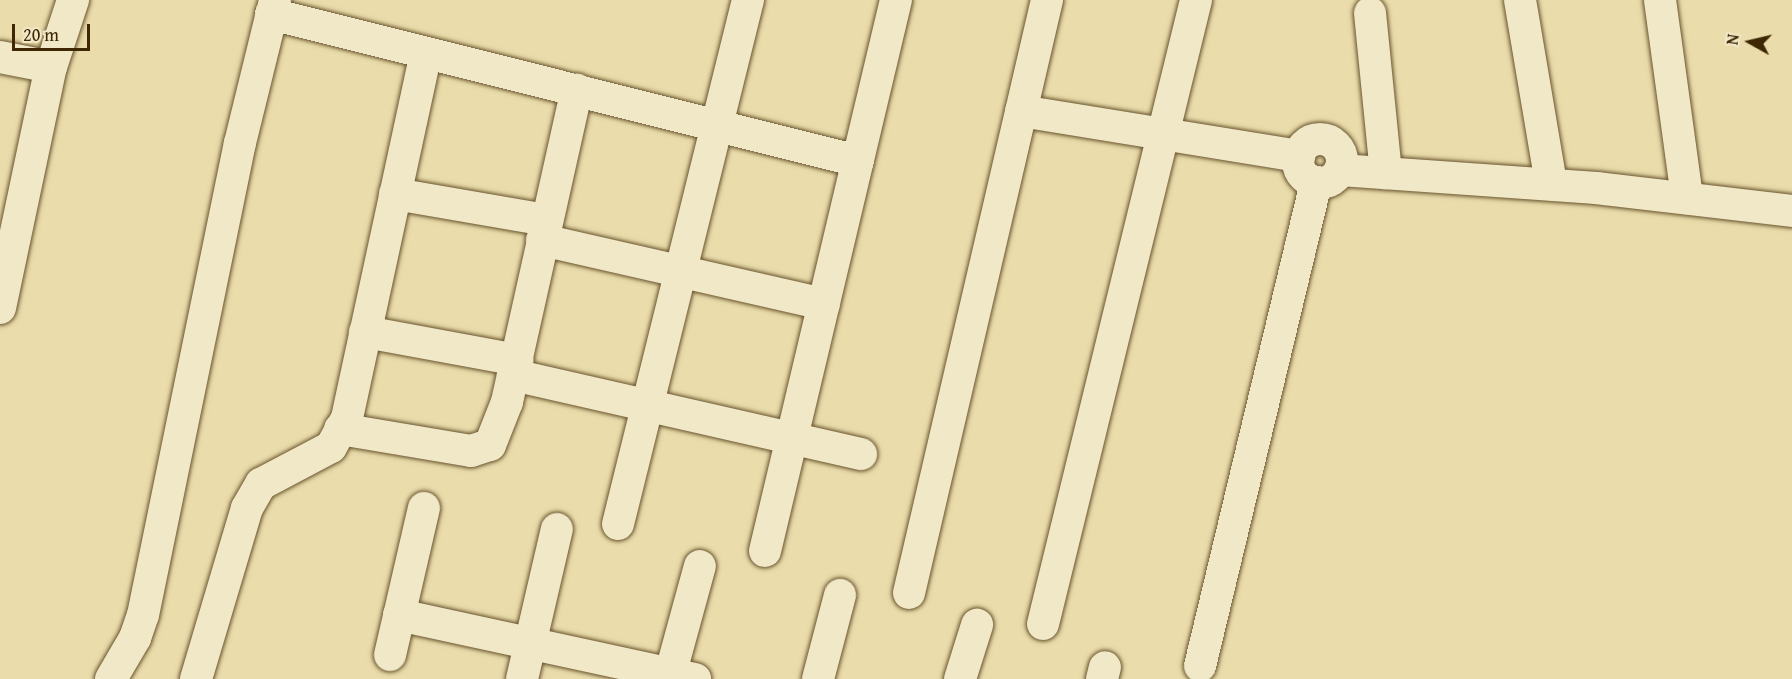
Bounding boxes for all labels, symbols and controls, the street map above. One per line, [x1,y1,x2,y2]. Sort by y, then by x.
scale bar [15,12,93,50]
north arrow [1720,12,1780,72]
text: 20 m [23,21,59,48]
text: N [1720,33,1745,46]

